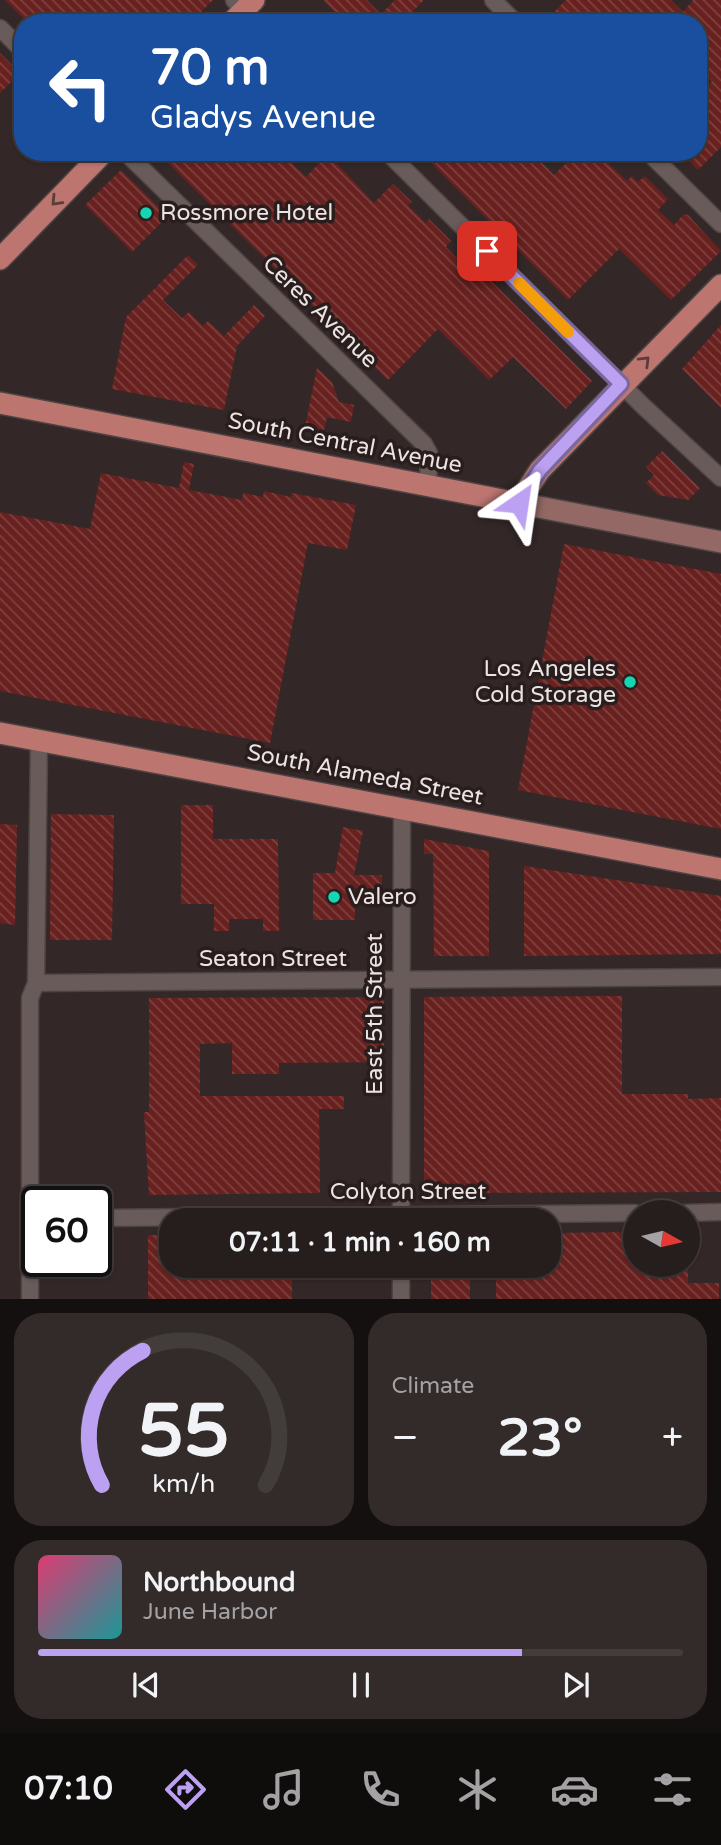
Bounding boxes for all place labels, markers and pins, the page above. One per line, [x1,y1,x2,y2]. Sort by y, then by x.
place label: Rossmore Hotel [160,199,333,227]
marker: Rossmore Hotel [138,205,154,221]
pin [457,221,517,281]
place label: Los Angeles Cold Storage [475,655,616,709]
marker: Los Angeles Cold Storage [622,674,638,690]
place label: Valero [348,883,417,911]
marker: Valero [326,889,342,905]

